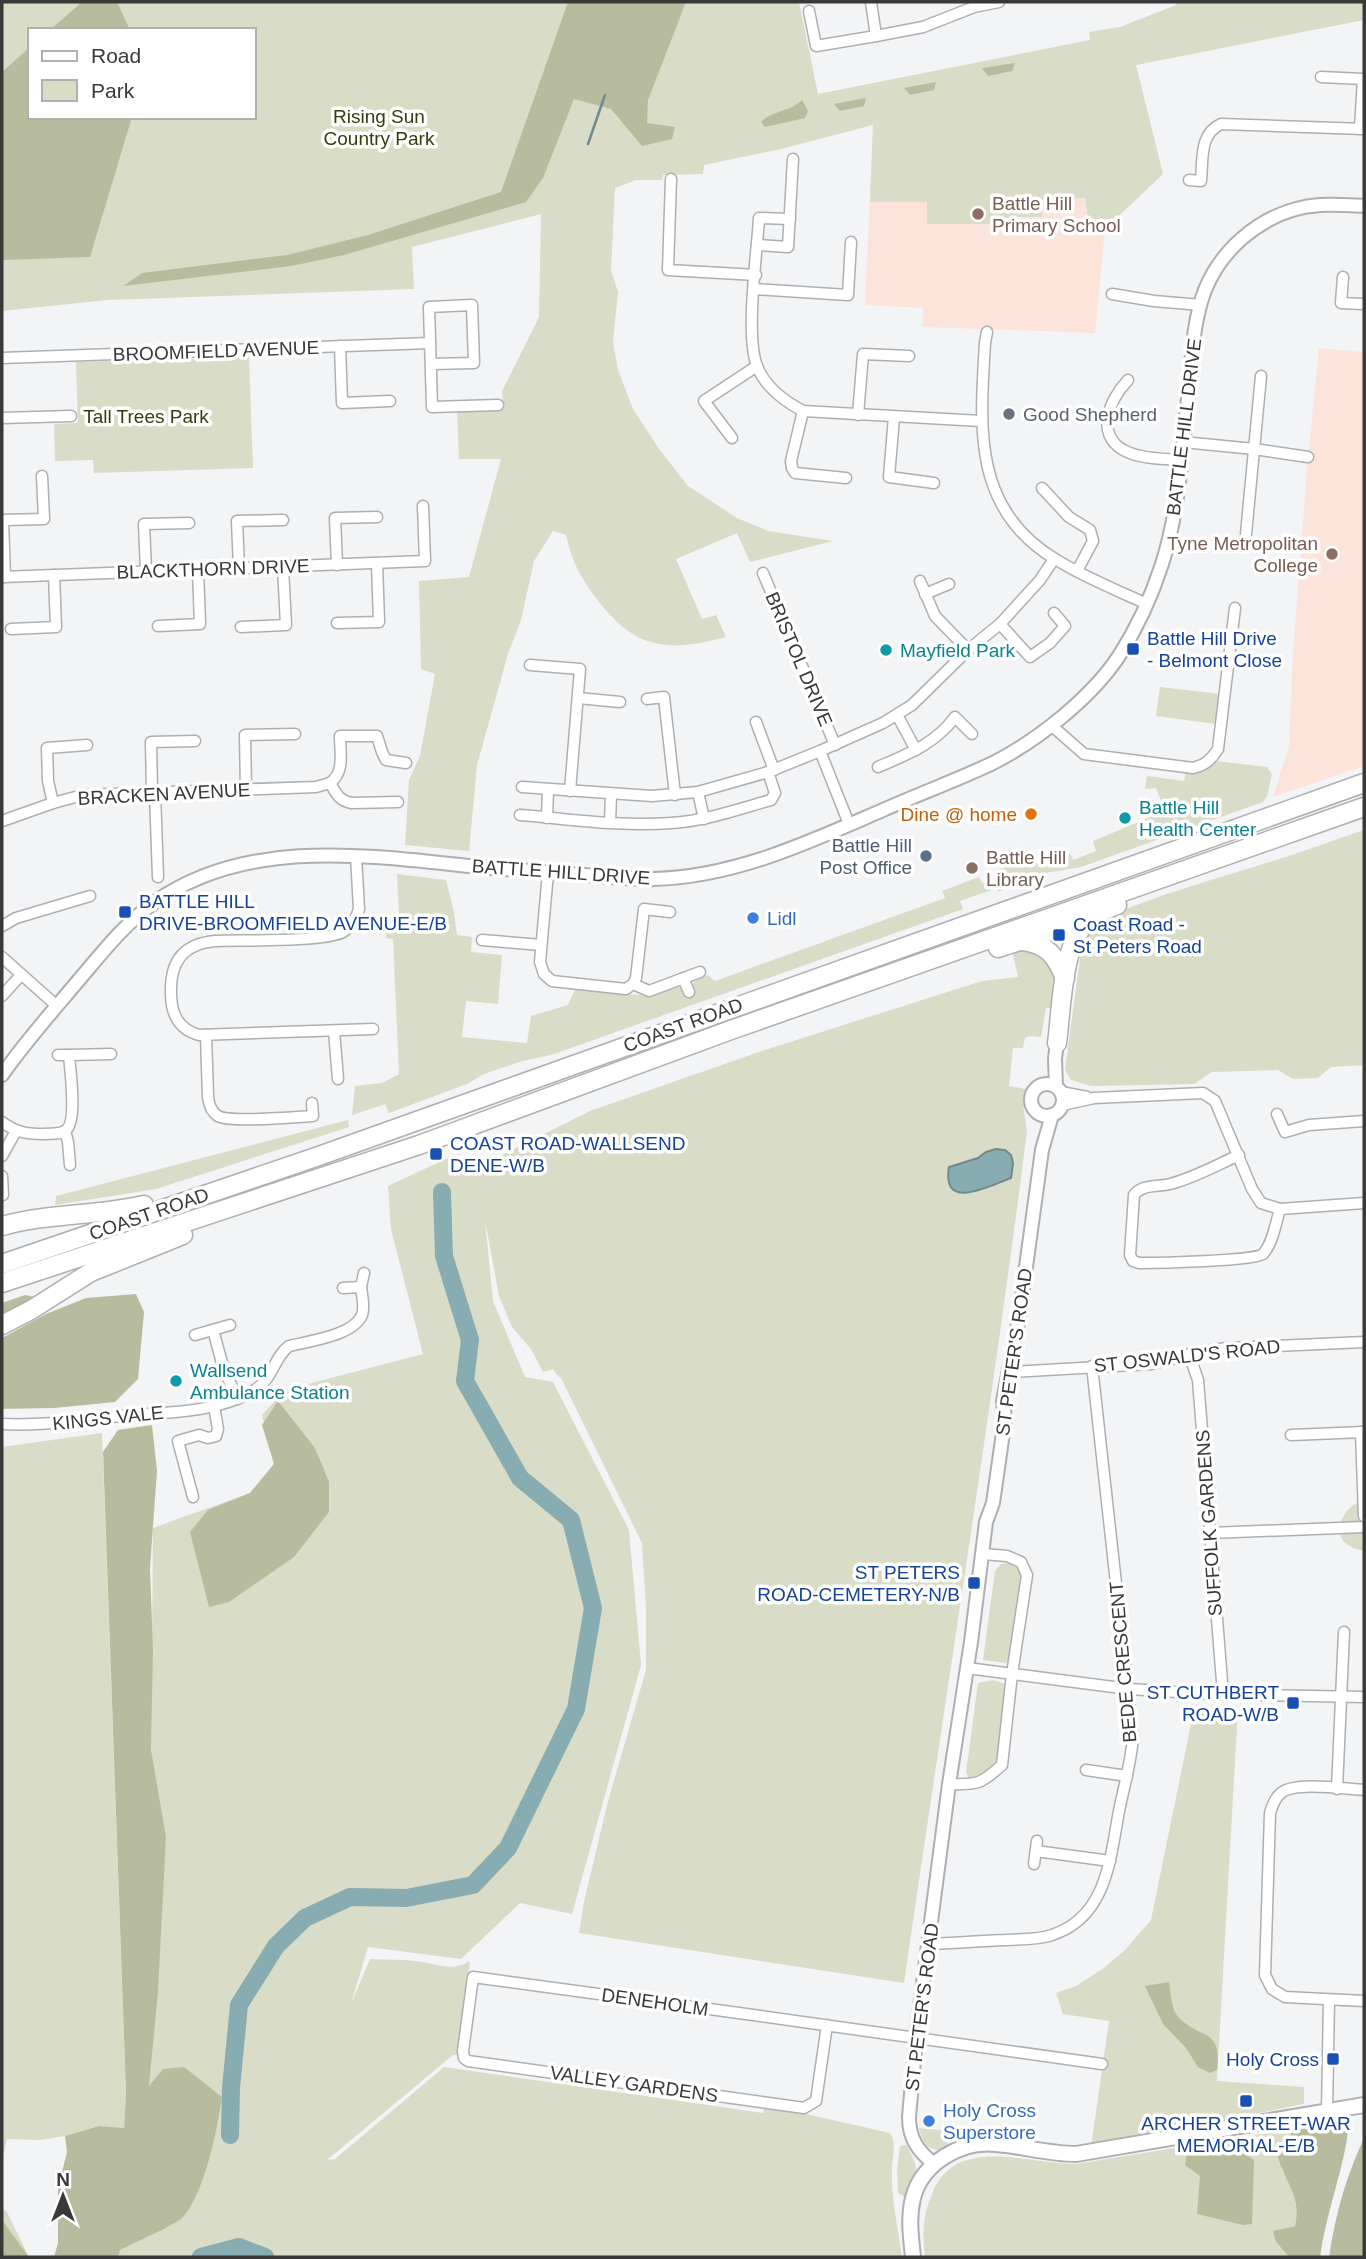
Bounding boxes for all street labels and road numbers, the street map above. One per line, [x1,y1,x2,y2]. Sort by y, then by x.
street label: BROOMFIELD AVENUE [112,337,320,365]
street label: BATTLE HILL DRIVE [1163,337,1205,517]
street label: BLACKTHORN DRIVE [116,555,310,583]
street label: BRISTOL DRIVE [761,589,837,729]
street label: BRACKEN AVENUE [77,779,251,809]
street label: BATTLE HILL DRIVE [471,855,651,889]
street label: COAST ROAD [621,994,745,1056]
street label: COAST ROAD [86,1184,212,1244]
street label: ST PETER'S ROAD [992,1267,1036,1437]
street label: ST OSWALD'S ROAD [1093,1336,1281,1376]
street label: KINGS VALE [51,1402,165,1434]
street label: SUFFOLK GARDENS [1192,1429,1226,1617]
street label: BEDE CRESCENT [1105,1580,1140,1743]
street label: ST PETER'S ROAD [901,1922,943,2092]
street label: DENEHOLM [600,1984,710,2020]
street label: VALLEY GARDENS [549,2062,719,2106]

